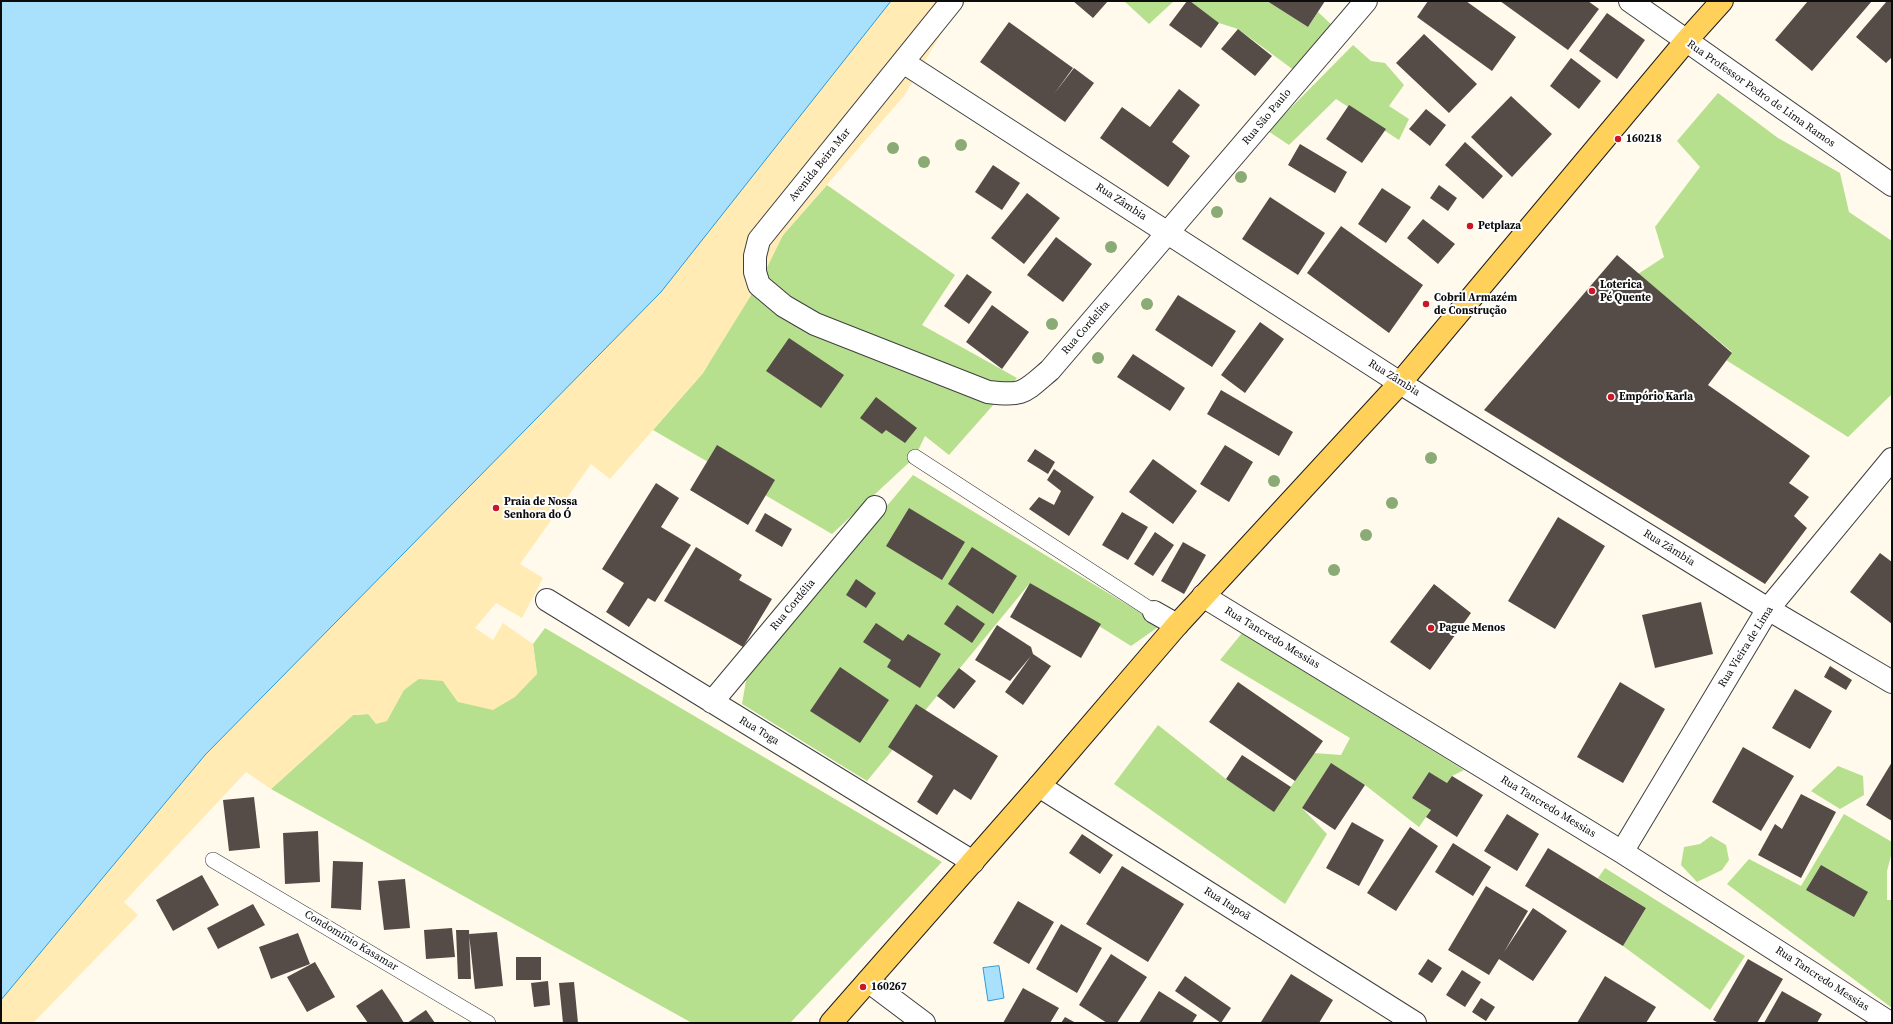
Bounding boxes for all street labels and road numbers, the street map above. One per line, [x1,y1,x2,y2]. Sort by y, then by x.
street label: Rua Professor Pedro de Lima Ramos [1684,38,1838,150]
street label: Rua São Paulo [1240,86,1294,148]
street label: Avenida Beira Mar [786,126,854,204]
street label: Rua Zâmbia [1093,181,1149,223]
street label: Rua Cordelita [1059,299,1113,357]
street label: Rua Zâmbia [1366,357,1422,399]
street label: Rua Zâmbia [1641,527,1697,569]
street label: Rua Cordélia [768,577,818,633]
street label: Rua Tancredo Messias [1222,604,1322,672]
street label: Rua Vieira de Lima [1716,604,1776,690]
street label: Rua Toga [736,714,782,748]
street label: Rua Tancredo Messias [1498,773,1598,841]
street label: Rua Itapoã [1201,884,1253,924]
street label: Condomínio Kasamar [302,908,400,974]
street label: Rua Tancredo Messias [1773,944,1871,1014]

